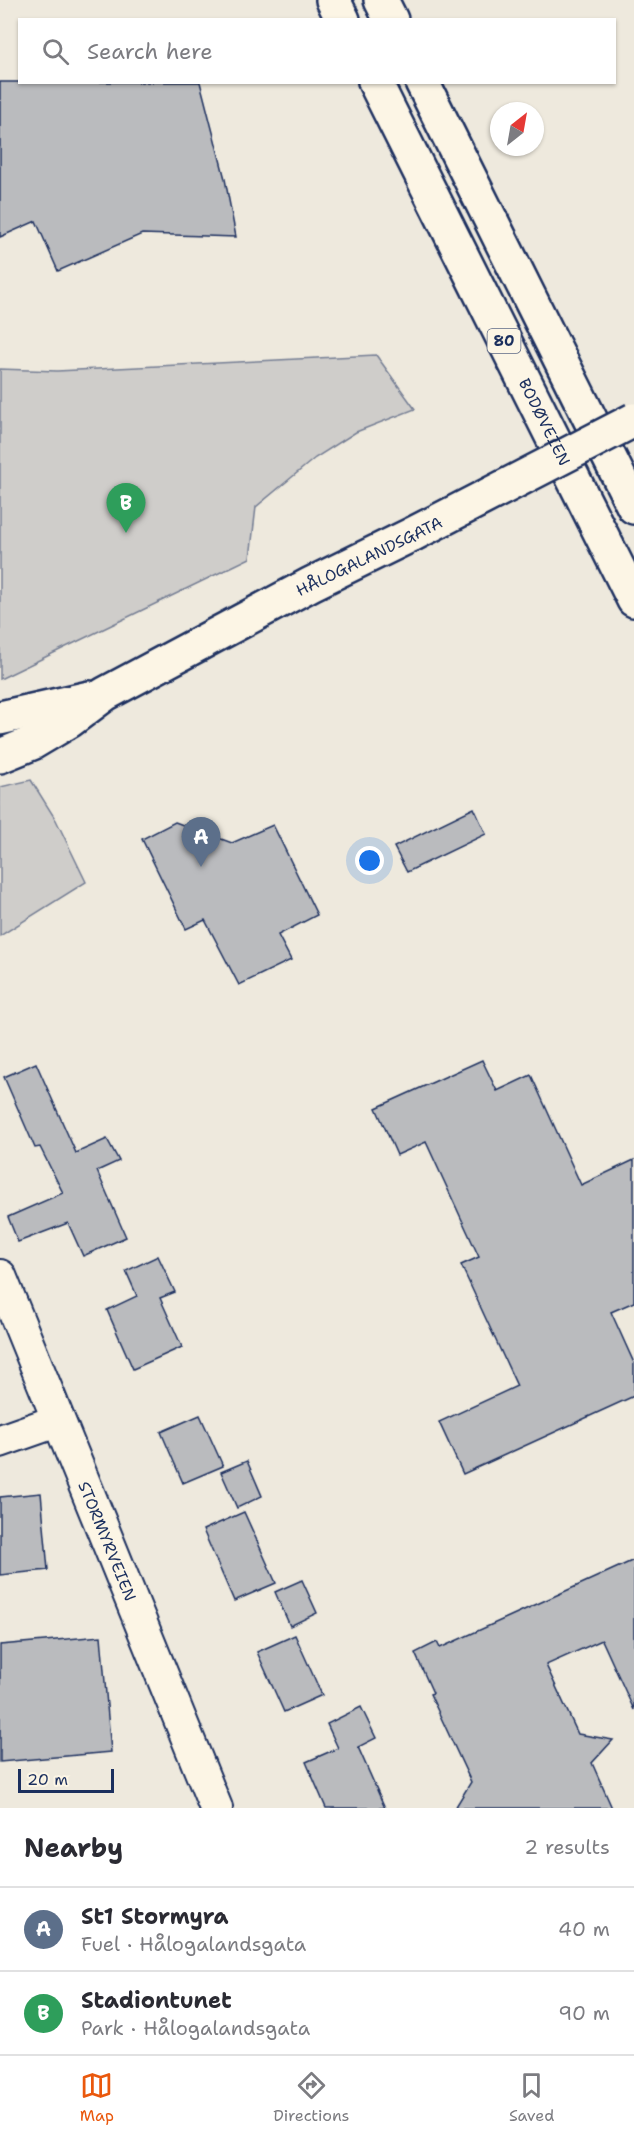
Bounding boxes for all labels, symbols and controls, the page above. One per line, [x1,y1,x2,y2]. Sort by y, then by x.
search box [18,18,616,84]
icon: search [39,35,72,68]
text: Search here [87,37,213,66]
north arrow [490,102,544,156]
road number: 80 [488,329,520,353]
street label: BODØVEIEN [514,375,575,469]
pin: B [106,484,146,533]
street label: HÅLOGALANDSGATA [292,511,446,601]
pin: A [182,818,220,867]
your location [355,846,384,875]
street label: STORMYRVEIEN [73,1478,141,1604]
scale bar [18,1766,114,1794]
text: 20 m [27,1769,68,1790]
text: Nearby [24,1830,123,1865]
text: 2 results [524,1834,610,1860]
text: St1 Stormyra [81,1902,228,1931]
text: A [36,1916,51,1942]
text: 40 m [558,1916,610,1942]
text: Fuel · Hålogalandsgata [81,1931,306,1957]
text: Stadiontunet [81,1986,232,2015]
text: B [37,2000,50,2026]
text: 90 m [558,2000,610,2026]
text: Park · Hålogalandsgata [81,2015,310,2041]
tab: Map [80,2069,114,2126]
tab: Directions [273,2069,350,2126]
tab: Saved [509,2069,554,2126]

